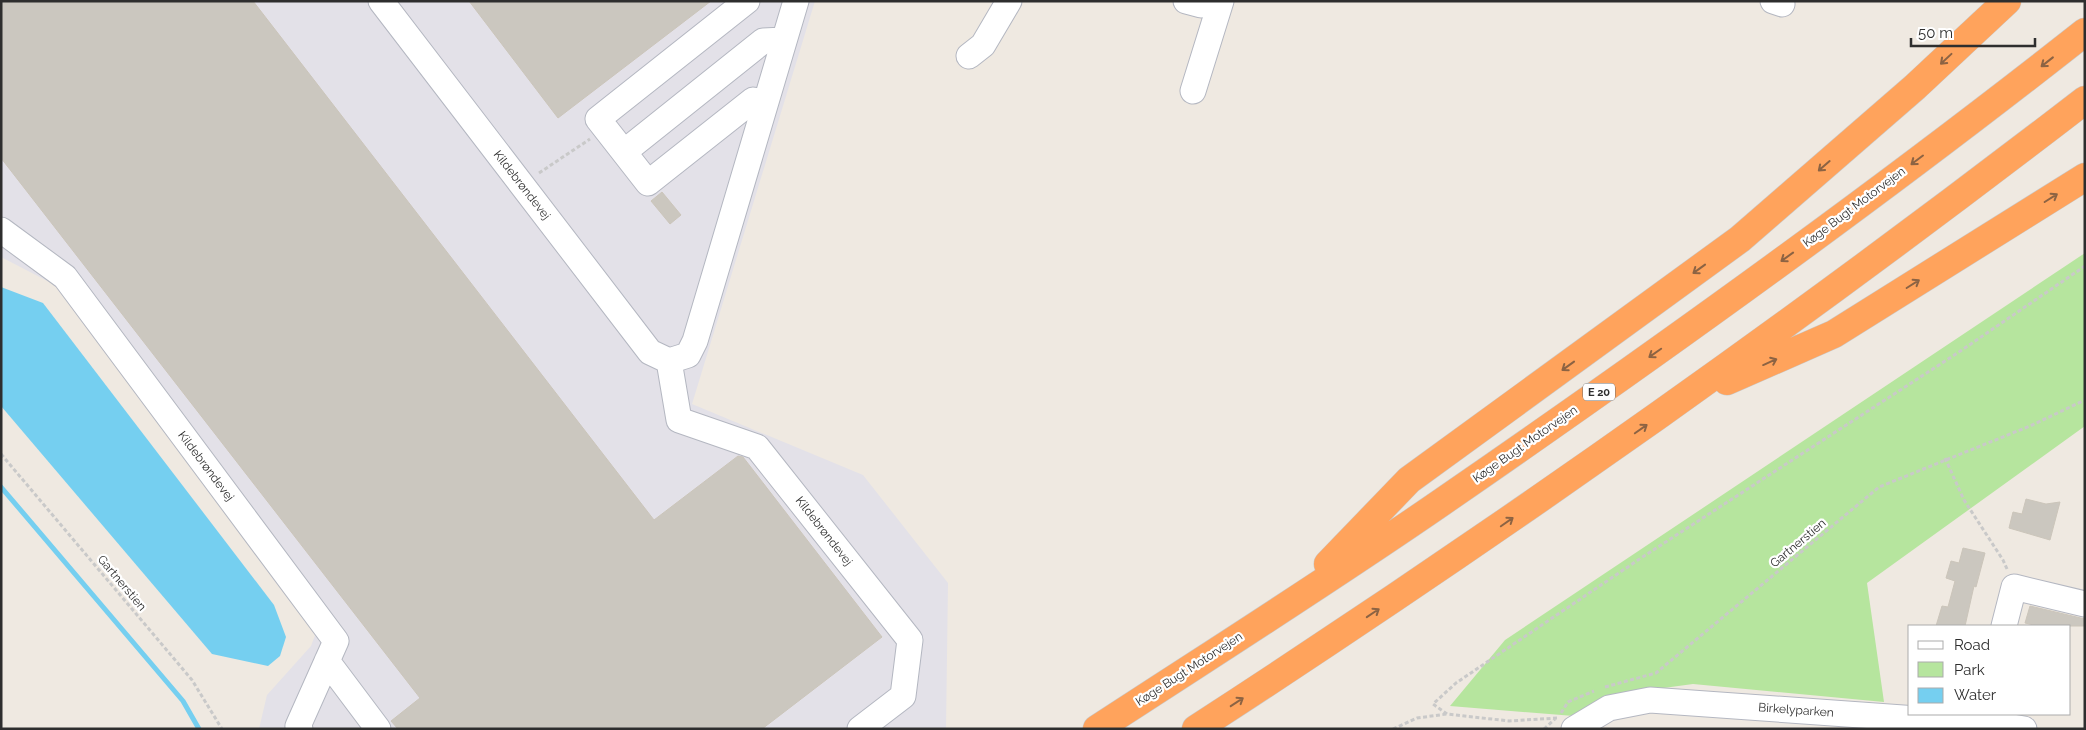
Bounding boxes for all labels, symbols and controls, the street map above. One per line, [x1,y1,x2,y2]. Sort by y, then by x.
scale bar [1911,15,2035,47]
text: 50 m [1918,24,1953,42]
one-way arrow [1940,53,1952,65]
one-way arrow [2040,56,2053,67]
street label: Kildebrøndevej [491,148,553,222]
one-way arrow [1910,155,1924,165]
one-way arrow [1818,160,1831,171]
street label: Køge Bugt Motorvejen [1800,164,1908,250]
one-way arrow [2043,193,2057,203]
one-way arrow [1780,252,1794,262]
one-way arrow [1692,264,1706,274]
one-way arrow [1905,279,1919,289]
one-way arrow [1649,348,1663,358]
one-way arrow [1763,357,1778,367]
one-way arrow [1562,360,1575,371]
road number: E 20 [1583,384,1615,401]
street label: Køge Bugt Motorvejen [1470,403,1580,485]
one-way arrow [1634,424,1648,434]
street label: Kildebrøndevej [175,428,237,504]
street label: Kildebrøndevej [793,494,855,568]
street label: Gartnerstien [1767,516,1829,570]
one-way arrow [1500,517,1514,527]
street label: Gartnerstien [95,552,149,614]
one-way arrow [1366,608,1380,618]
legend [1908,625,2071,715]
street label: Køge Bugt Motorvejen [1133,629,1245,709]
text: Road [1954,636,1990,654]
text: Park [1954,661,1985,679]
text: Water [1954,686,1997,704]
one-way arrow [1230,697,1244,707]
street label: Birkelyparken [1758,700,1834,720]

